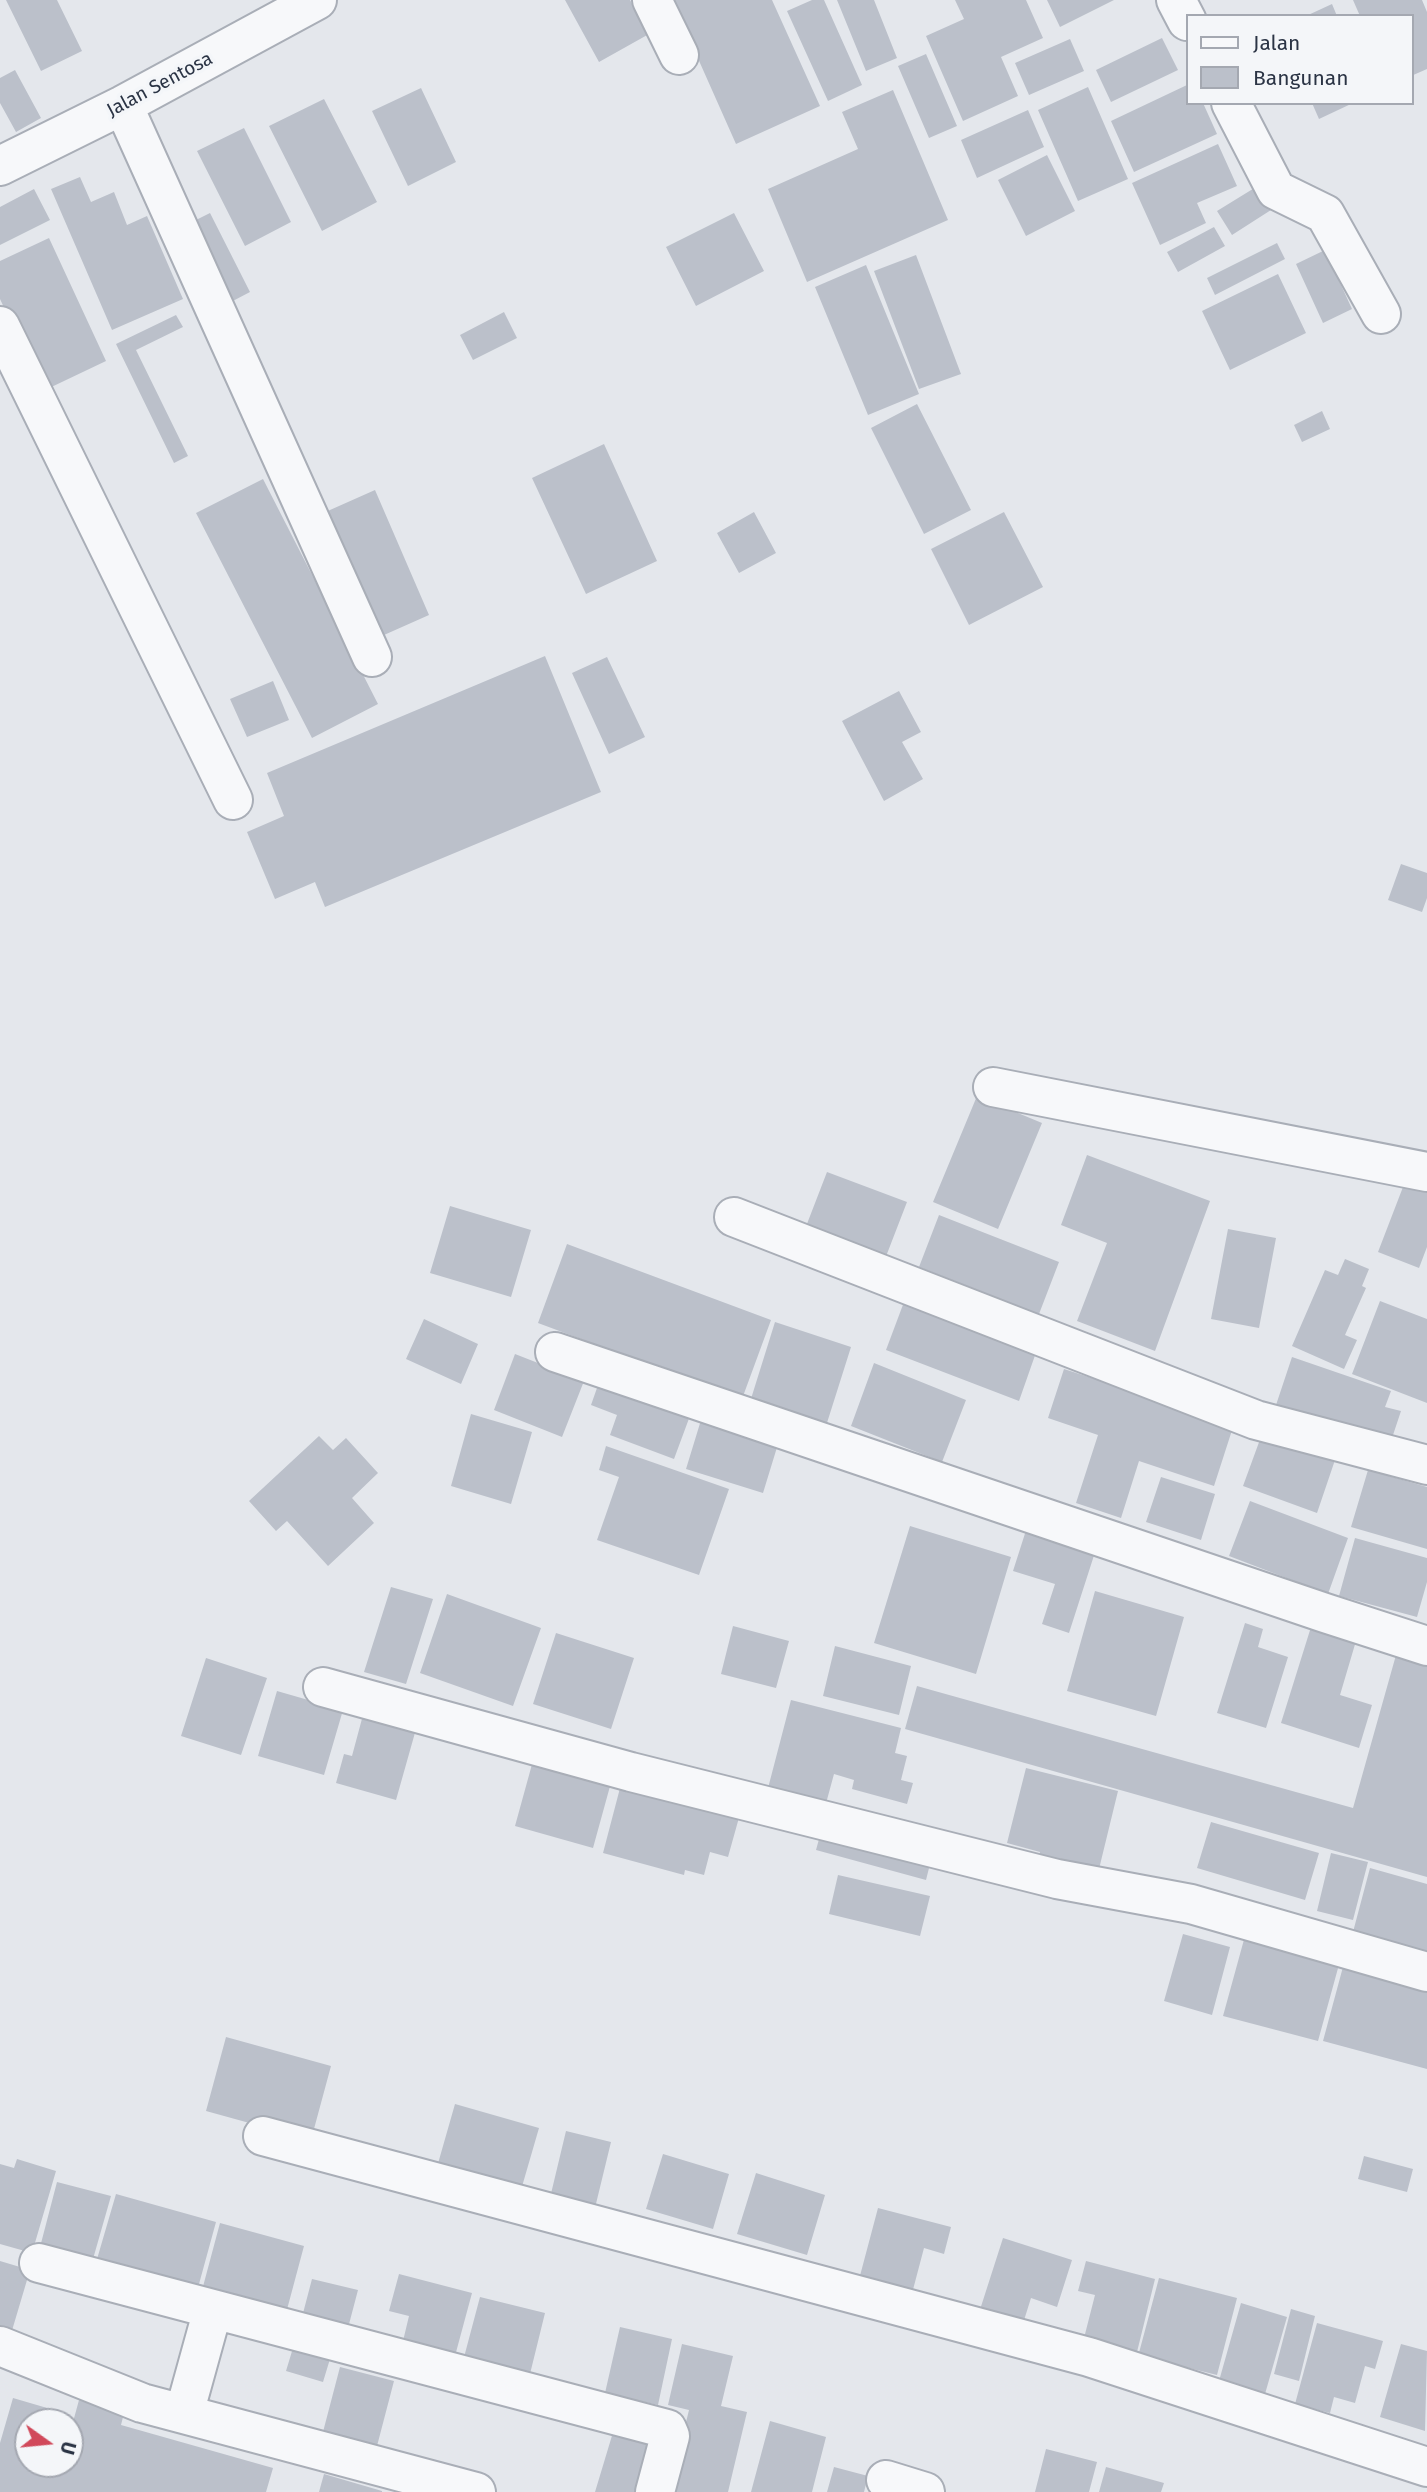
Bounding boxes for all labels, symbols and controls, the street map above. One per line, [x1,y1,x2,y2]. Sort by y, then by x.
legend [1186,14,1413,105]
text: Jalan [1253,30,1300,56]
street label: Jalan Sentosa [103,48,217,122]
text: Bangunan [1253,65,1348,91]
north arrow [14,2408,84,2478]
text: U [55,2439,81,2457]

